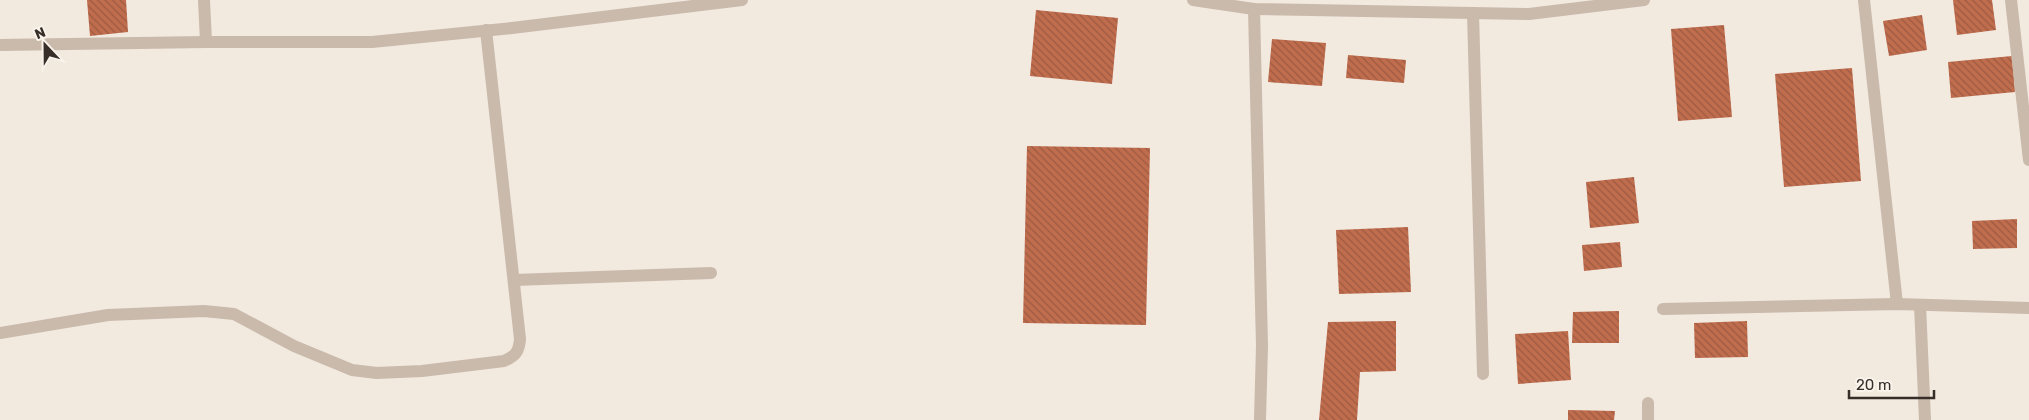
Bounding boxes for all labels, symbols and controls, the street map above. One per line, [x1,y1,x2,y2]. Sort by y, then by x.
north arrow [20,20,70,70]
text: N [32,24,48,43]
scale bar [1849,368,1934,400]
text: 20 m [1856,376,1891,394]

